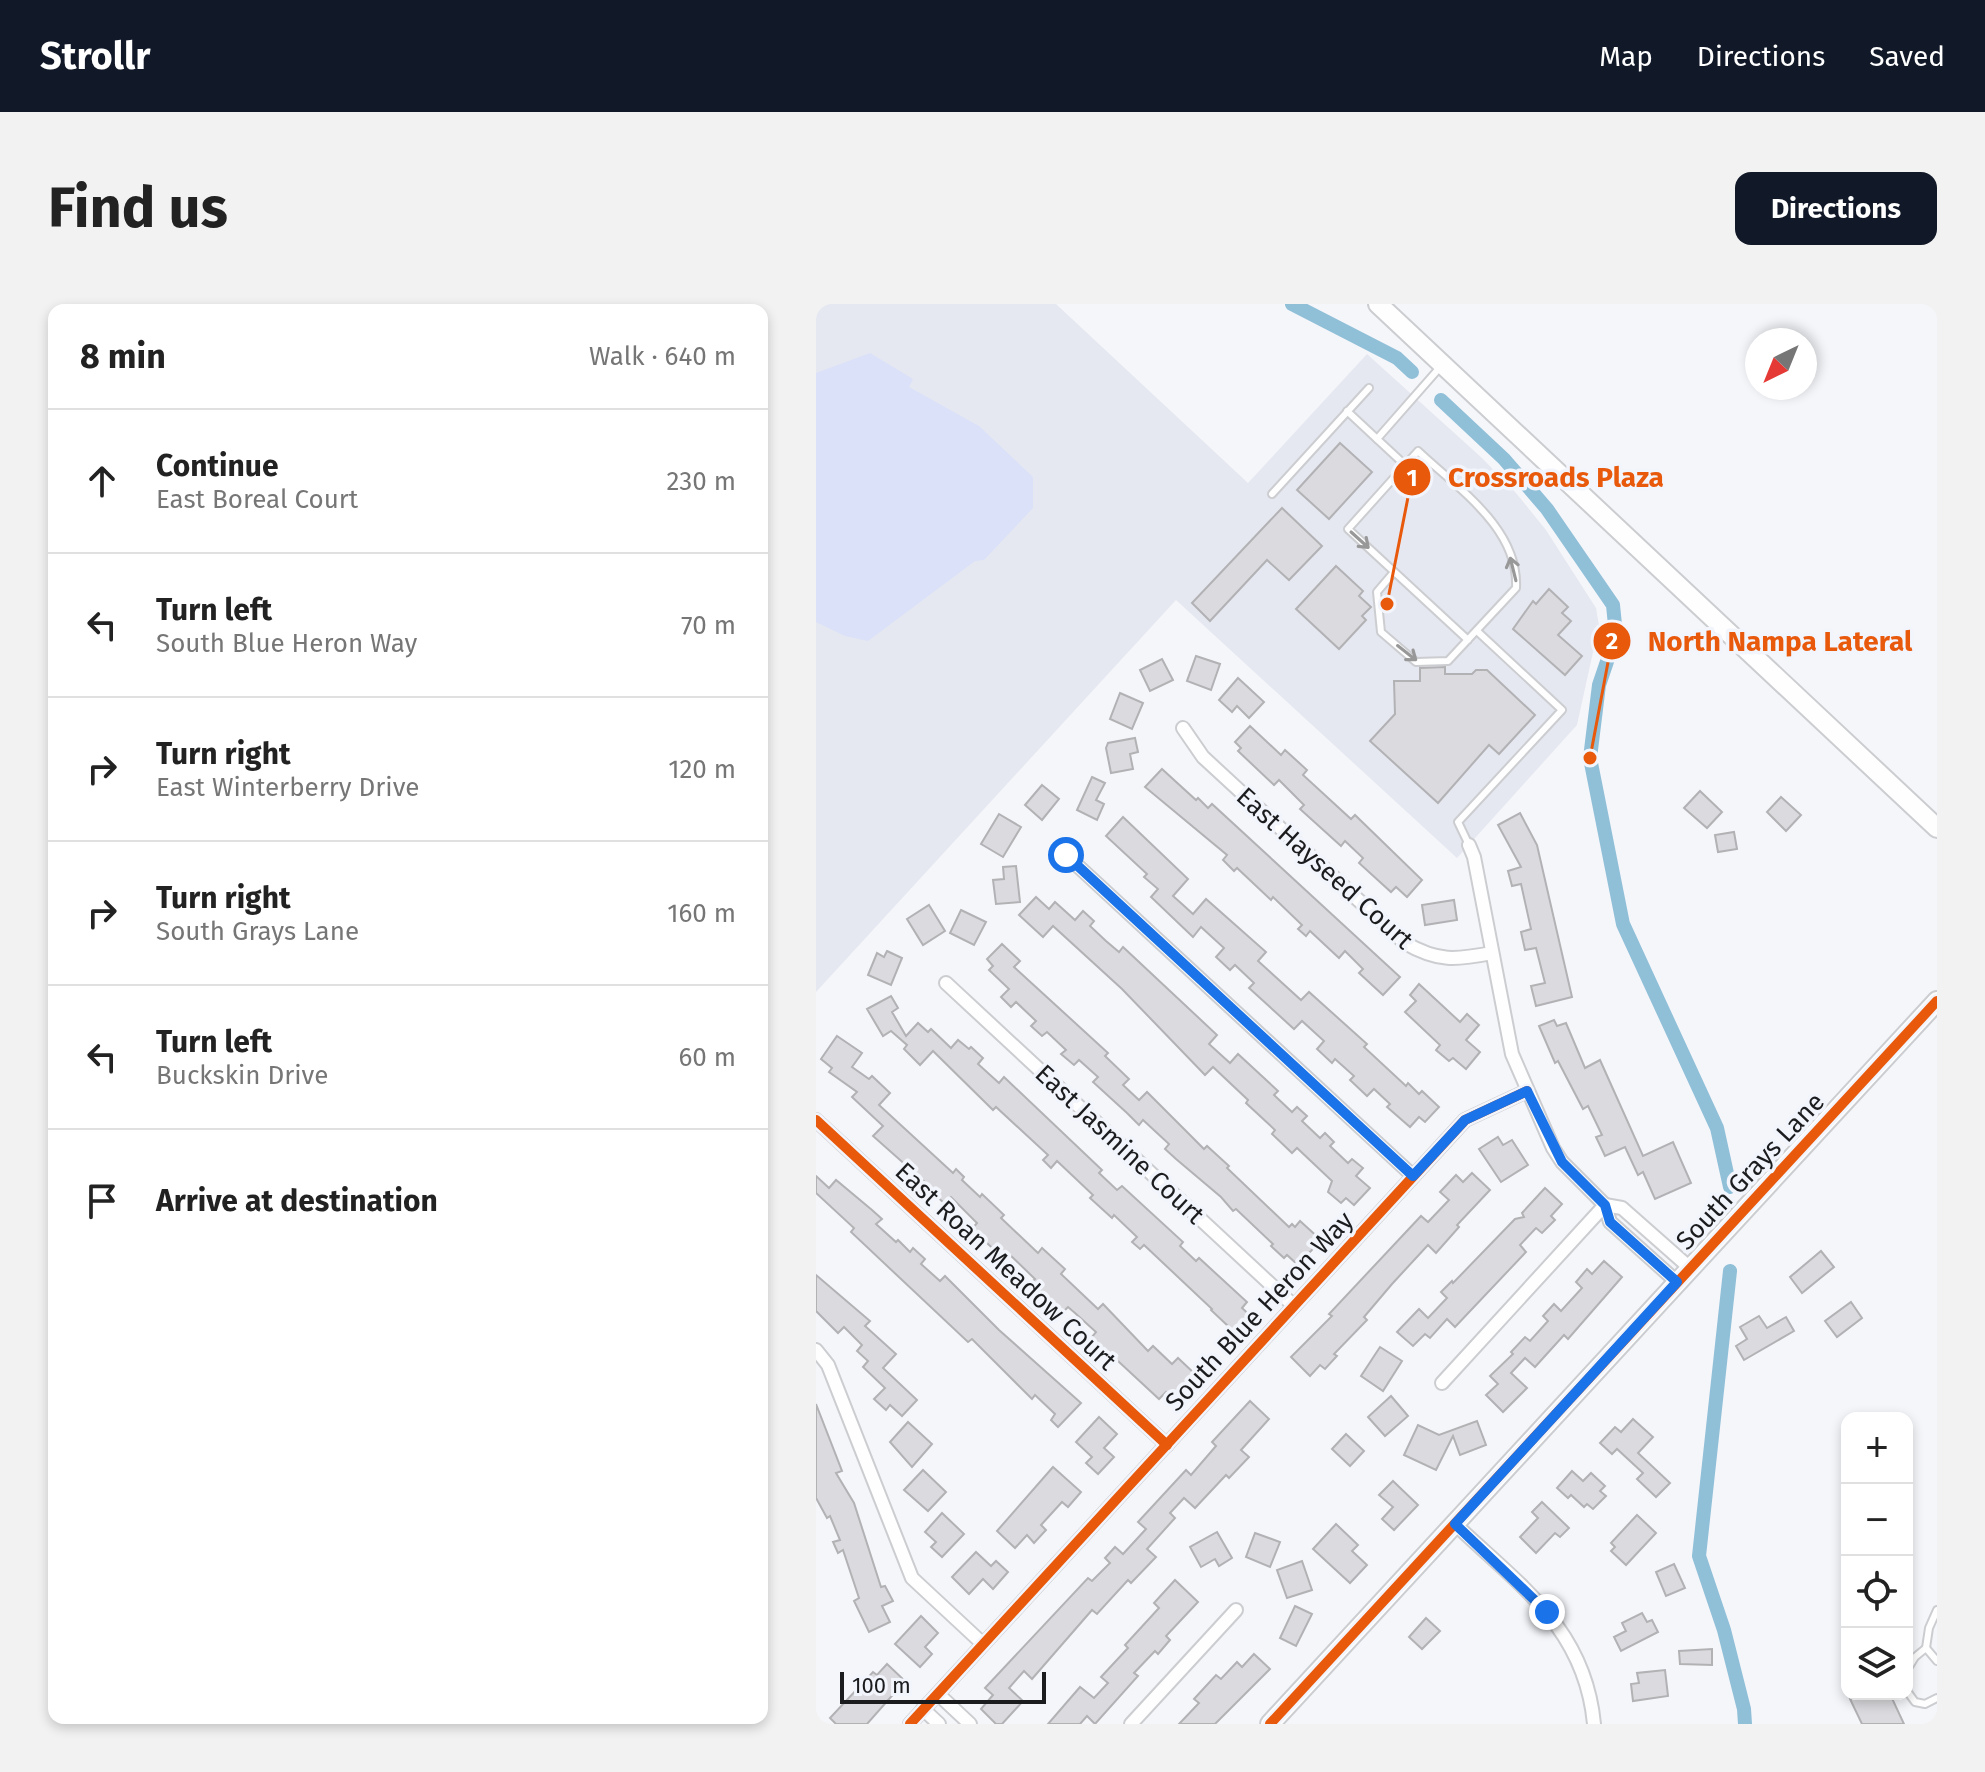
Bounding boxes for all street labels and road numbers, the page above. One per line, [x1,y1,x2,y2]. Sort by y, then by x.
street label: East Hayseed Court [1230,781,1420,956]
street label: East Jasmine Court [1029,1058,1211,1231]
street label: South Grays Lane [1670,1086,1831,1256]
street label: East Roan Meadow Court [889,1156,1123,1377]
street label: South Blue Heron Way [1159,1205,1360,1417]

